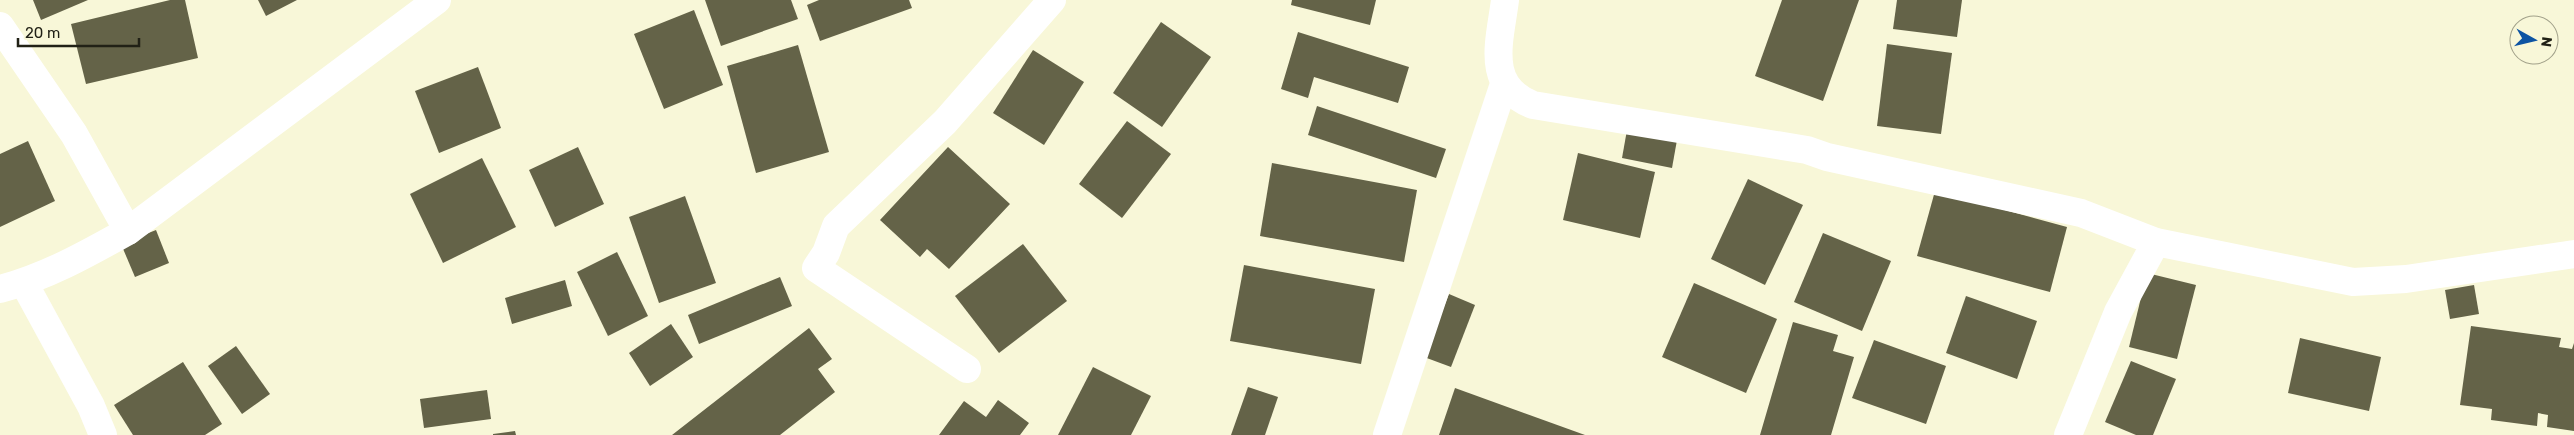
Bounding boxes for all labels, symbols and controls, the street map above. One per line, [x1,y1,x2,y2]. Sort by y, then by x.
scale bar [18,15,139,47]
north arrow [2509,15,2559,65]
text: 20 m [25,24,60,42]
text: N [2537,36,2555,48]

